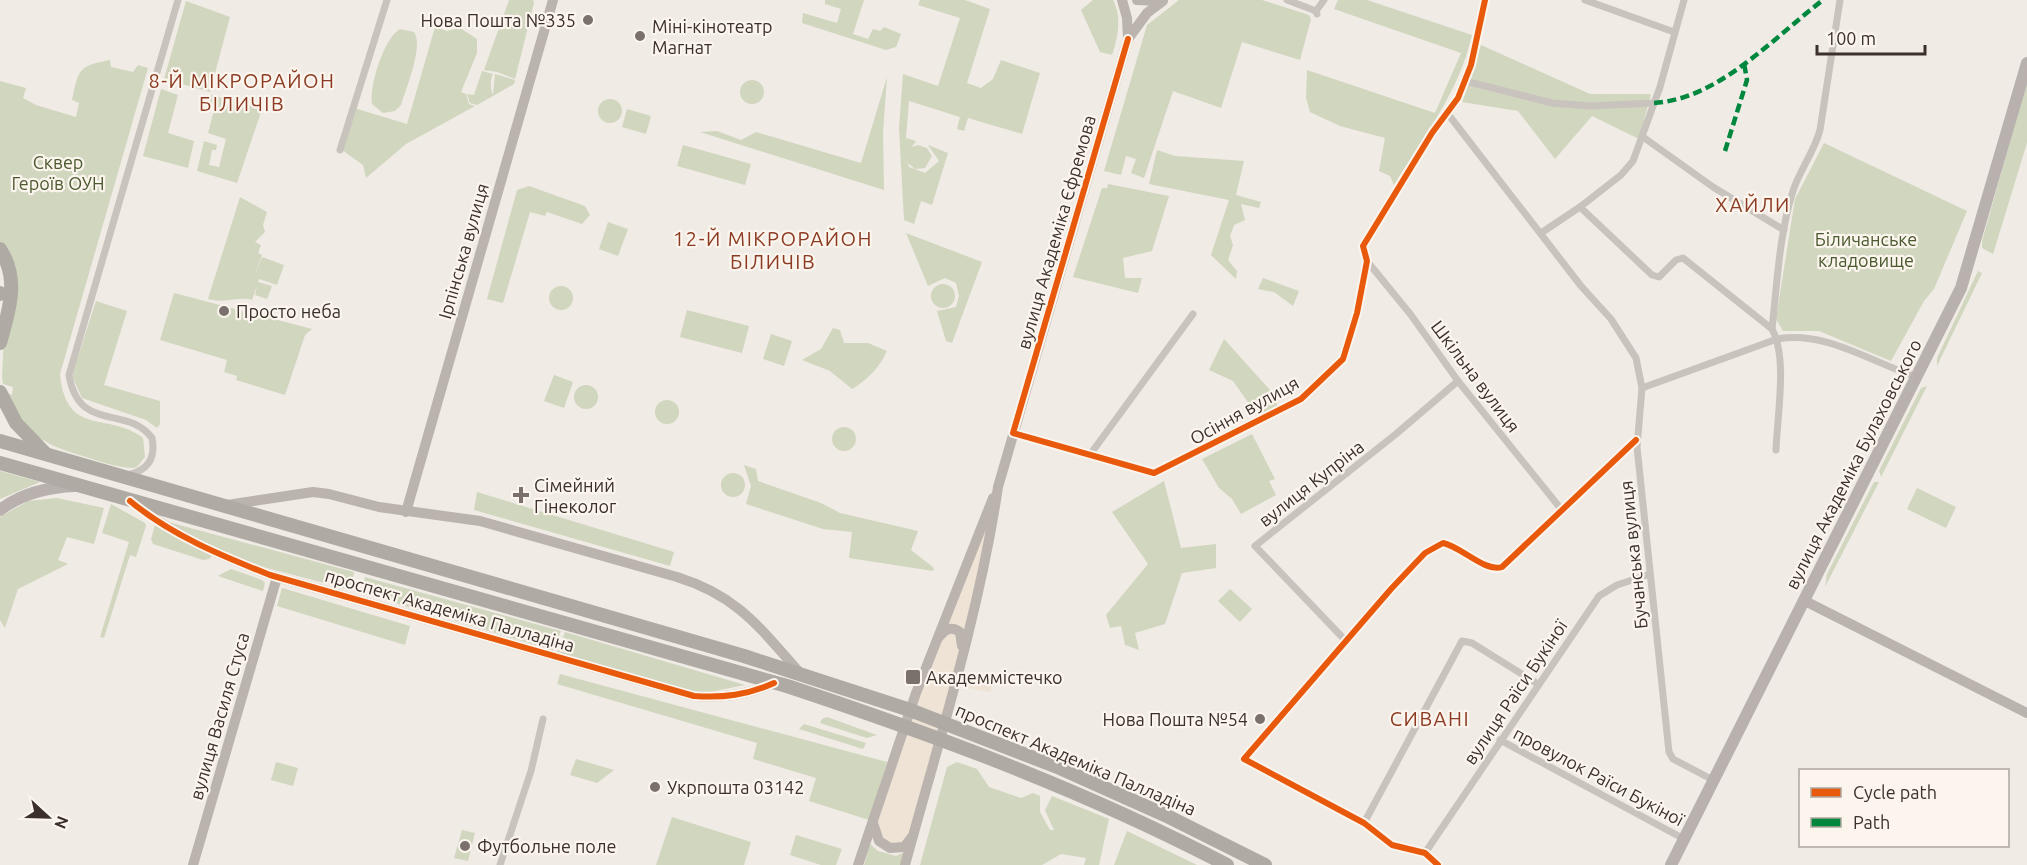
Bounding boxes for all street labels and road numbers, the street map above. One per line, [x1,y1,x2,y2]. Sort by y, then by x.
street label: вулиця Академіка Єфремова [1013,113,1099,351]
street label: Ірпінська вулиця [434,181,492,321]
street label: Шкільна вулиця [1428,316,1524,436]
street label: вулиця Академіка Булаховського [1781,336,1925,592]
street label: Осіння вулиця [1186,372,1302,448]
street label: вулиця Купріна [1255,436,1367,530]
street label: Бучанська вулиця [1615,480,1651,630]
street label: проспект Академіка Палладіна [323,565,577,655]
street label: вулиця Раїси Букіної [1459,615,1571,768]
street label: вулиця Василя Стуса [186,630,252,802]
street label: проспект Академіка Палладіна [953,699,1199,819]
street label: провулок Раїси Букіної [1510,722,1688,830]

